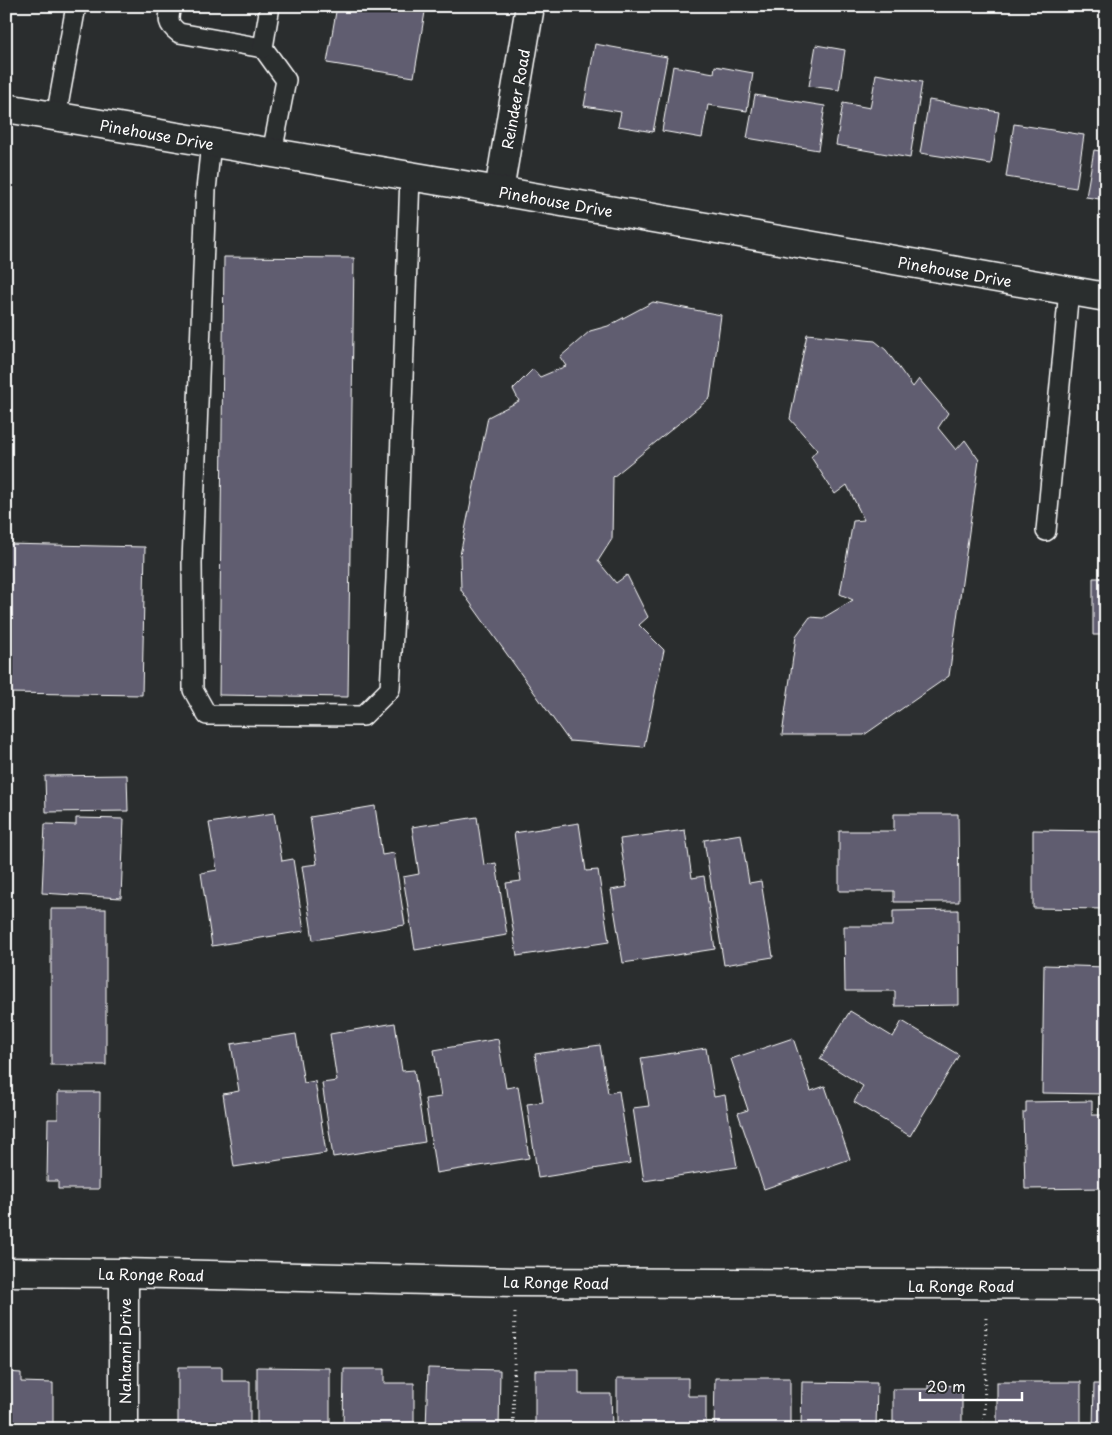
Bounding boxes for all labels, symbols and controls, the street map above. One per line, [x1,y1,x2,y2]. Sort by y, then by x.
street label: Reindeer Road [495,47,535,151]
street label: Pinehouse Drive [98,113,216,155]
street label: Pinehouse Drive [497,180,615,222]
street label: Pinehouse Drive [896,250,1014,292]
street label: La Ronge Road [98,1262,204,1286]
street label: La Ronge Road [503,1270,609,1294]
street label: La Ronge Road [908,1274,1014,1297]
street label: Nahanni Drive [113,1298,136,1404]
scale bar [920,1370,1022,1402]
text: 20 m [927,1374,966,1397]

